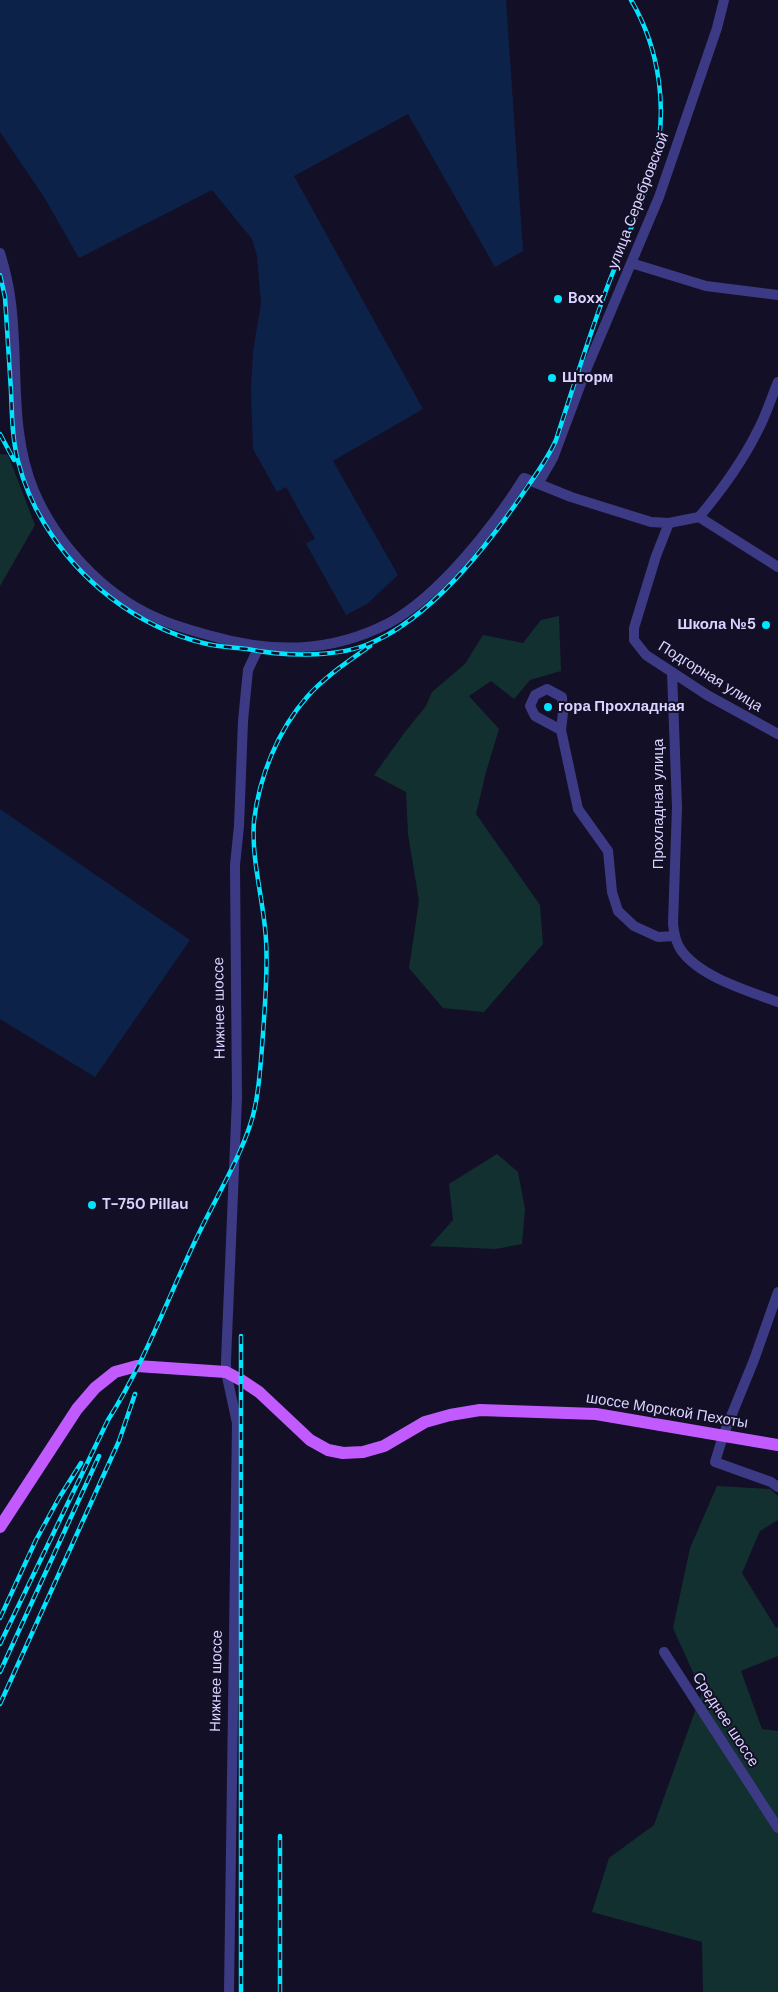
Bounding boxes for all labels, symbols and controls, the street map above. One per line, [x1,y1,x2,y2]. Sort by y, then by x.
street label: улица Серебровской [605,130,673,272]
place label: Boxx [568,290,603,308]
marker: Boxx [552,293,564,305]
place label: Шторм [562,369,613,387]
marker: Шторм [546,372,558,384]
place label: Школа №5 [677,616,756,634]
marker: Школа №5 [760,619,772,631]
street label: Подгорная улица [655,638,765,716]
place label: гора Прохладная [558,698,685,716]
marker: гора Прохладная [542,701,554,713]
street label: Прохладная улица [650,739,668,869]
street label: Нижнее шоссе [210,957,230,1059]
place label: T-750 Pillau [102,1196,189,1214]
marker: T-750 Pillau [86,1199,98,1211]
street label: шоссе Морской Пехоты [585,1389,749,1433]
street label: Нижнее шоссе [207,1630,227,1732]
street label: Среднее шоссе [688,1670,762,1770]

